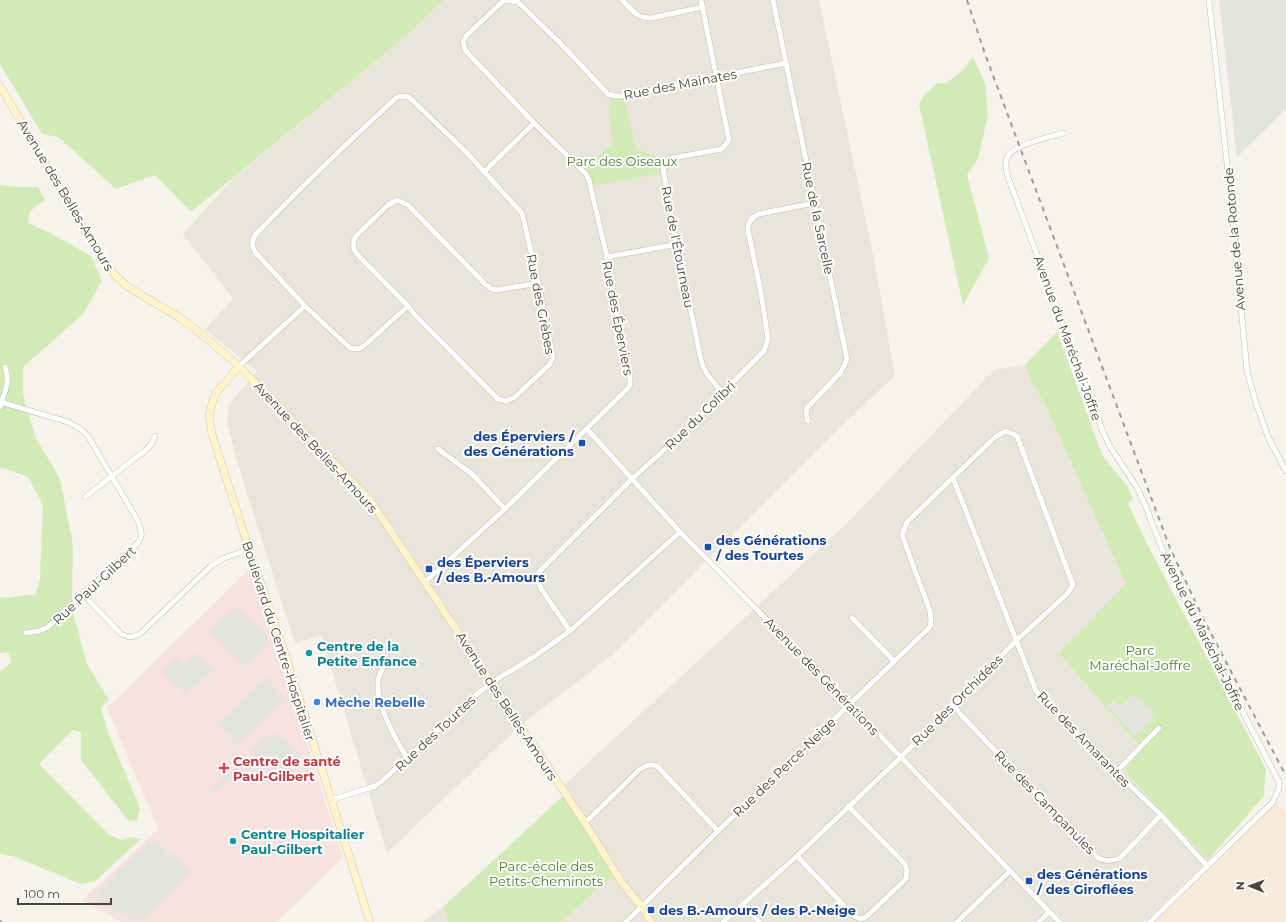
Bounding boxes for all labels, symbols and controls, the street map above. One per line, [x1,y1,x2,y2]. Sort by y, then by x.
street label: Rue des Mainates [622,65,738,103]
street label: Avenue des Belles-Amours [14,116,118,274]
park label: Parc des Oiseaux [567,153,677,169]
street label: Rue de la Sarcelle [798,160,838,276]
street label: Avenue de la Rotonde [1220,167,1248,311]
street label: Rue de l'Étourneau [658,185,698,309]
street label: Rue des Grèbes [523,253,559,355]
street label: Avenue du Maréchal-Joffre [1031,253,1105,423]
street label: Rue des Éperviers [599,259,637,377]
street label: Rue du Colibri [661,377,739,453]
street label: Avenue des Belles-Amours [251,378,381,516]
place label: des Éperviers / des Générations [464,428,575,459]
marker: des Éperviers / des Générations [577,438,587,448]
place label: des Générations / des Tourtes [715,532,826,563]
street label: Boulevard du Centre-Hospitalier [239,539,319,743]
street label: Rue Paul-Gilbert [49,542,139,628]
marker: des Générations / des Tourtes [703,542,713,552]
street label: Avenue du Maréchal-Joffre [1158,549,1249,713]
place label: des Éperviers / des B.-Amours [436,554,545,585]
marker: des Éperviers / des B.-Amours [424,564,434,574]
street label: Avenue des Générations [761,614,883,738]
street label: Avenue des Belles-Amours [453,629,561,783]
place label: Centre de la Petite Enfance [317,638,417,669]
park label: Parc Maréchal-Joffre [1089,642,1191,673]
marker: Centre de la Petite Enfance [304,648,314,658]
street label: Rue des Orchidées [908,651,1006,749]
street label: Rue des Amarantes [1034,688,1134,790]
street label: Rue des Tourtes [391,692,479,774]
place label: Mèche Rebelle [325,694,425,710]
marker: Mèche Rebelle [312,697,322,707]
street label: Rue des Perce-Neige [729,714,839,820]
street label: Rue des Campanules [991,747,1099,857]
place label: Centre de santé Paul-Gilbert [233,753,341,784]
marker: Centre de santé Paul-Gilbert [218,762,230,774]
place label: Centre Hospitalier Paul-Gilbert [241,826,365,857]
marker: Centre Hospitalier Paul-Gilbert [228,836,238,846]
park label: Parc-école des Petits-Cheminots [489,858,603,889]
place label: des Générations / des Giroflées [1036,866,1147,897]
north arrow [1230,866,1270,906]
marker: des Générations / des Giroflées [1024,876,1034,886]
scale bar [18,880,111,906]
text: N [1233,881,1247,890]
text: 100 m [24,886,60,901]
place label: des B.-Amours / des P.-Neige [659,902,856,918]
marker: des B.-Amours / des P.-Neige [646,905,656,915]

